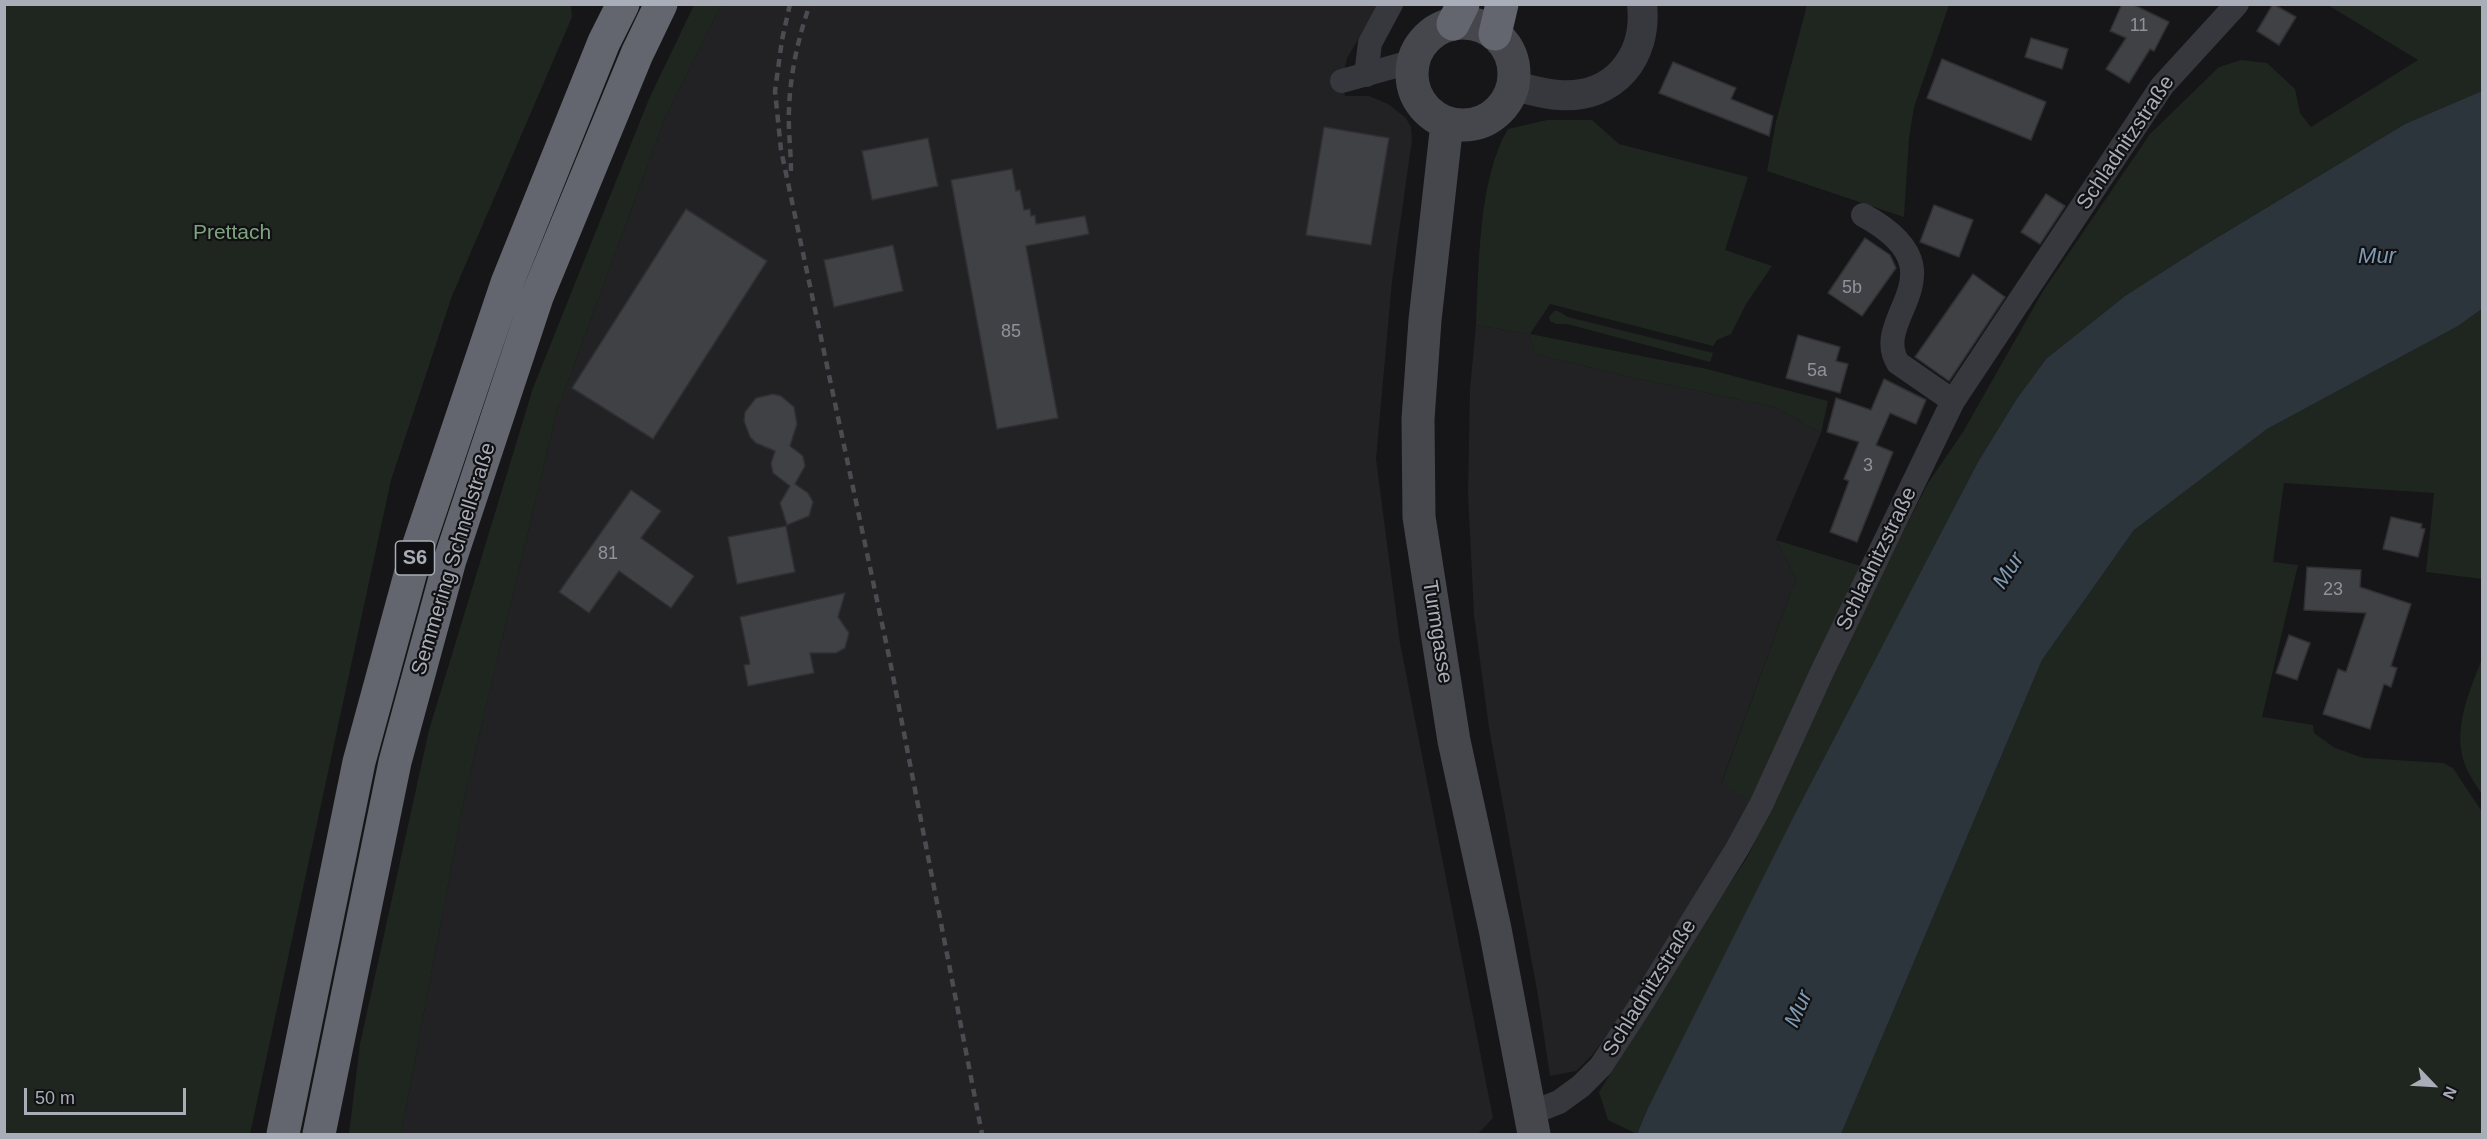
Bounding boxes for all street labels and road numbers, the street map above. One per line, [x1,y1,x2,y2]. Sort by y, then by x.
street label: Schladnitzstraße [2072,71,2180,215]
street label: Semmering Schnellstraße [407,440,501,678]
street label: Schladnitzstraße [1831,483,1923,635]
road number: S6 [396,541,434,575]
street label: Turmgasse [1416,579,1458,685]
street label: Schladnitzstraße [1598,915,1702,1061]

